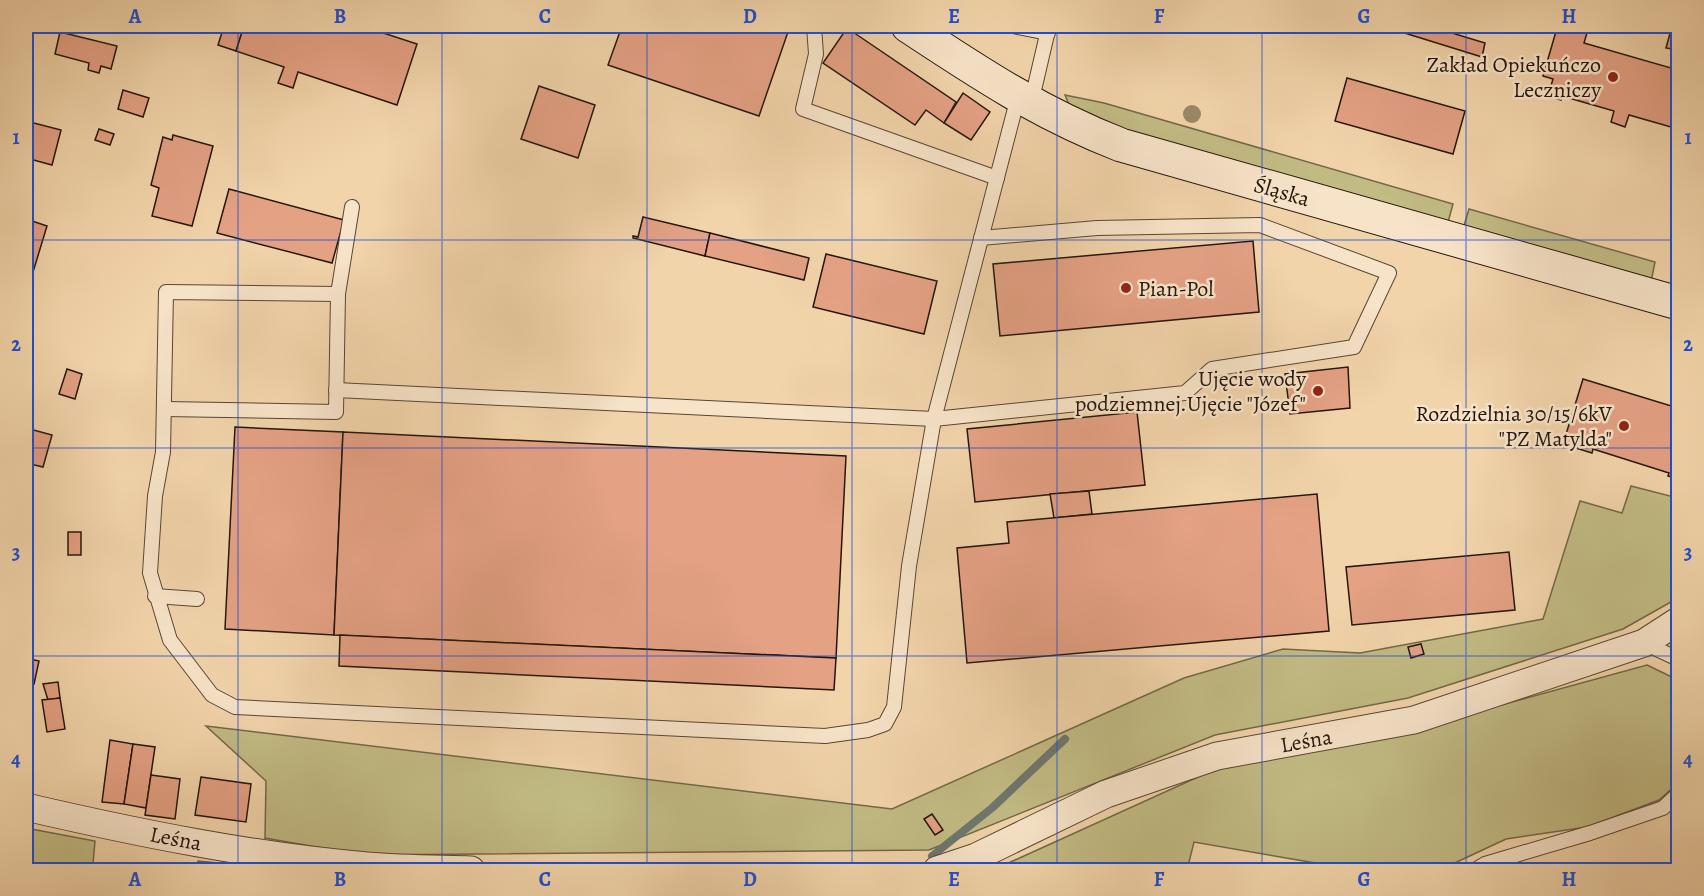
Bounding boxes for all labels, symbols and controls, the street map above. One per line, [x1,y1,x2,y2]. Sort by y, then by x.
text: A [128,3,142,30]
text: B [334,3,346,30]
text: C [539,3,551,30]
text: D [743,3,757,30]
text: E [948,3,960,30]
text: F [1154,3,1165,30]
text: G [1357,3,1371,30]
text: H [1562,3,1577,30]
place label: Zakład Opiekuńczo Leczniczy [1426,50,1601,105]
marker: Zakład Opiekuńczo Leczniczy [1606,70,1620,84]
text: 1 [12,124,20,151]
text: 1 [1684,124,1692,151]
street label: Śląska [1250,170,1314,214]
place label: Pian-Pol [1138,274,1214,304]
marker: Pian-Pol [1119,281,1133,295]
text: 2 [11,331,21,358]
text: 2 [1683,331,1693,358]
place label: Ujęcie wody podziemnej.Ujęcie "Józef" [1075,364,1306,419]
marker: Ujęcie wody podziemnej.Ujęcie "Józef" [1311,384,1325,398]
place label: Rozdzielnia 30/15/6kV "PZ Matylda" [1415,399,1613,454]
marker: Rozdzielnia 30/15/6kV "PZ Matylda" [1617,419,1631,433]
text: 3 [12,539,20,566]
text: 3 [1684,539,1692,566]
street label: Leśna [1278,722,1335,760]
text: 4 [11,746,21,773]
text: 4 [1683,746,1693,773]
street label: Leśna [147,819,205,859]
text: A [128,866,142,893]
text: B [334,866,346,893]
text: C [539,866,551,893]
text: D [743,866,757,893]
text: E [948,866,960,893]
text: F [1154,866,1165,893]
text: G [1357,866,1371,893]
text: H [1562,866,1577,893]

